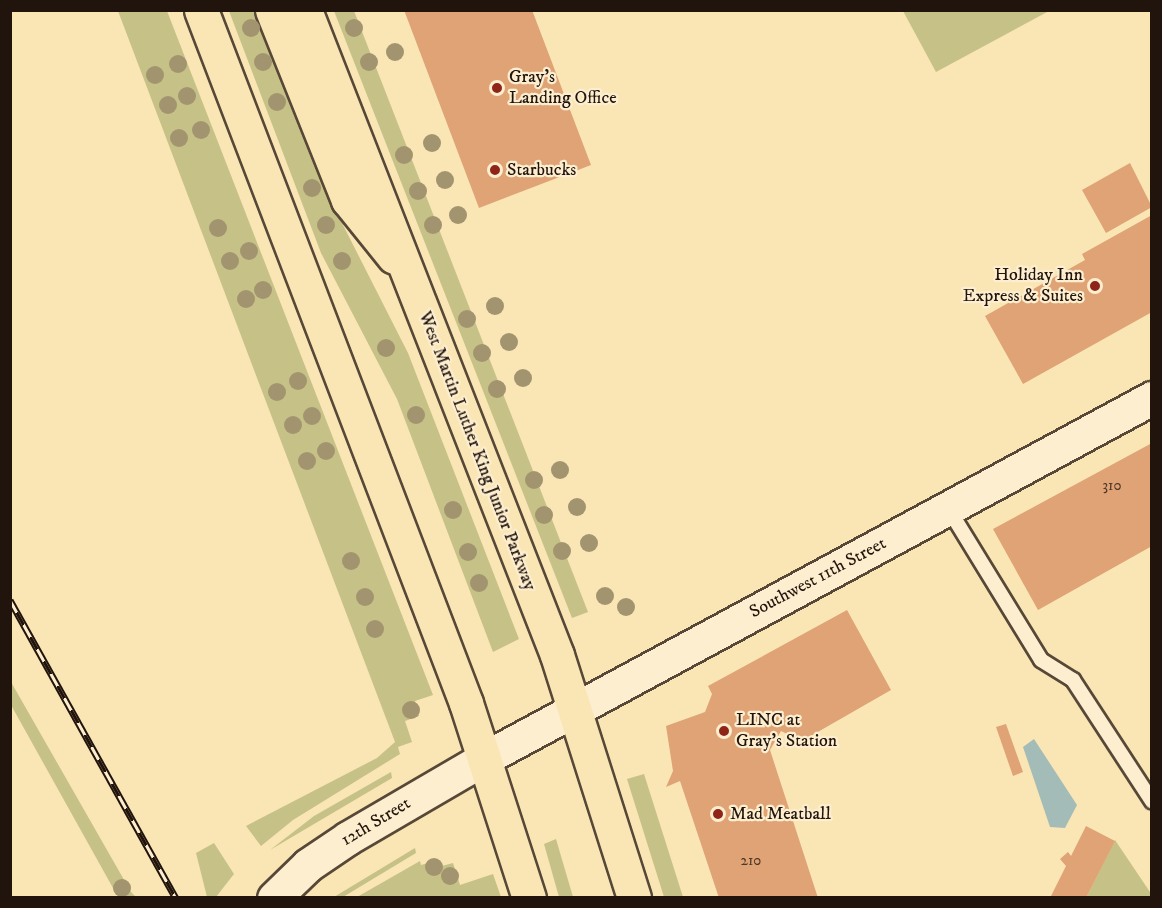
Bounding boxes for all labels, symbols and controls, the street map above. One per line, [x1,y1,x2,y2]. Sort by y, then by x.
place label: Gray's Landing Office [509,67,617,110]
marker: Gray's Landing Office [490,81,504,95]
place label: Starbucks [507,159,576,181]
marker: Starbucks [488,163,502,177]
place label: Holiday Inn Express & Suites [963,265,1083,308]
marker: Holiday Inn Express & Suites [1088,279,1102,293]
street label: West Martin Luther King Junior Parkway [414,308,540,594]
house number: 310 [1102,477,1122,495]
street label: Southwest 11th Street [746,533,890,623]
place label: LINC at Gray's Station [736,710,837,752]
marker: LINC at Gray's Station [717,724,731,738]
street label: 12th Street [337,793,415,851]
place label: Mad Meatball [730,803,831,825]
marker: Mad Meatball [711,807,725,821]
house number: 210 [741,852,761,870]

